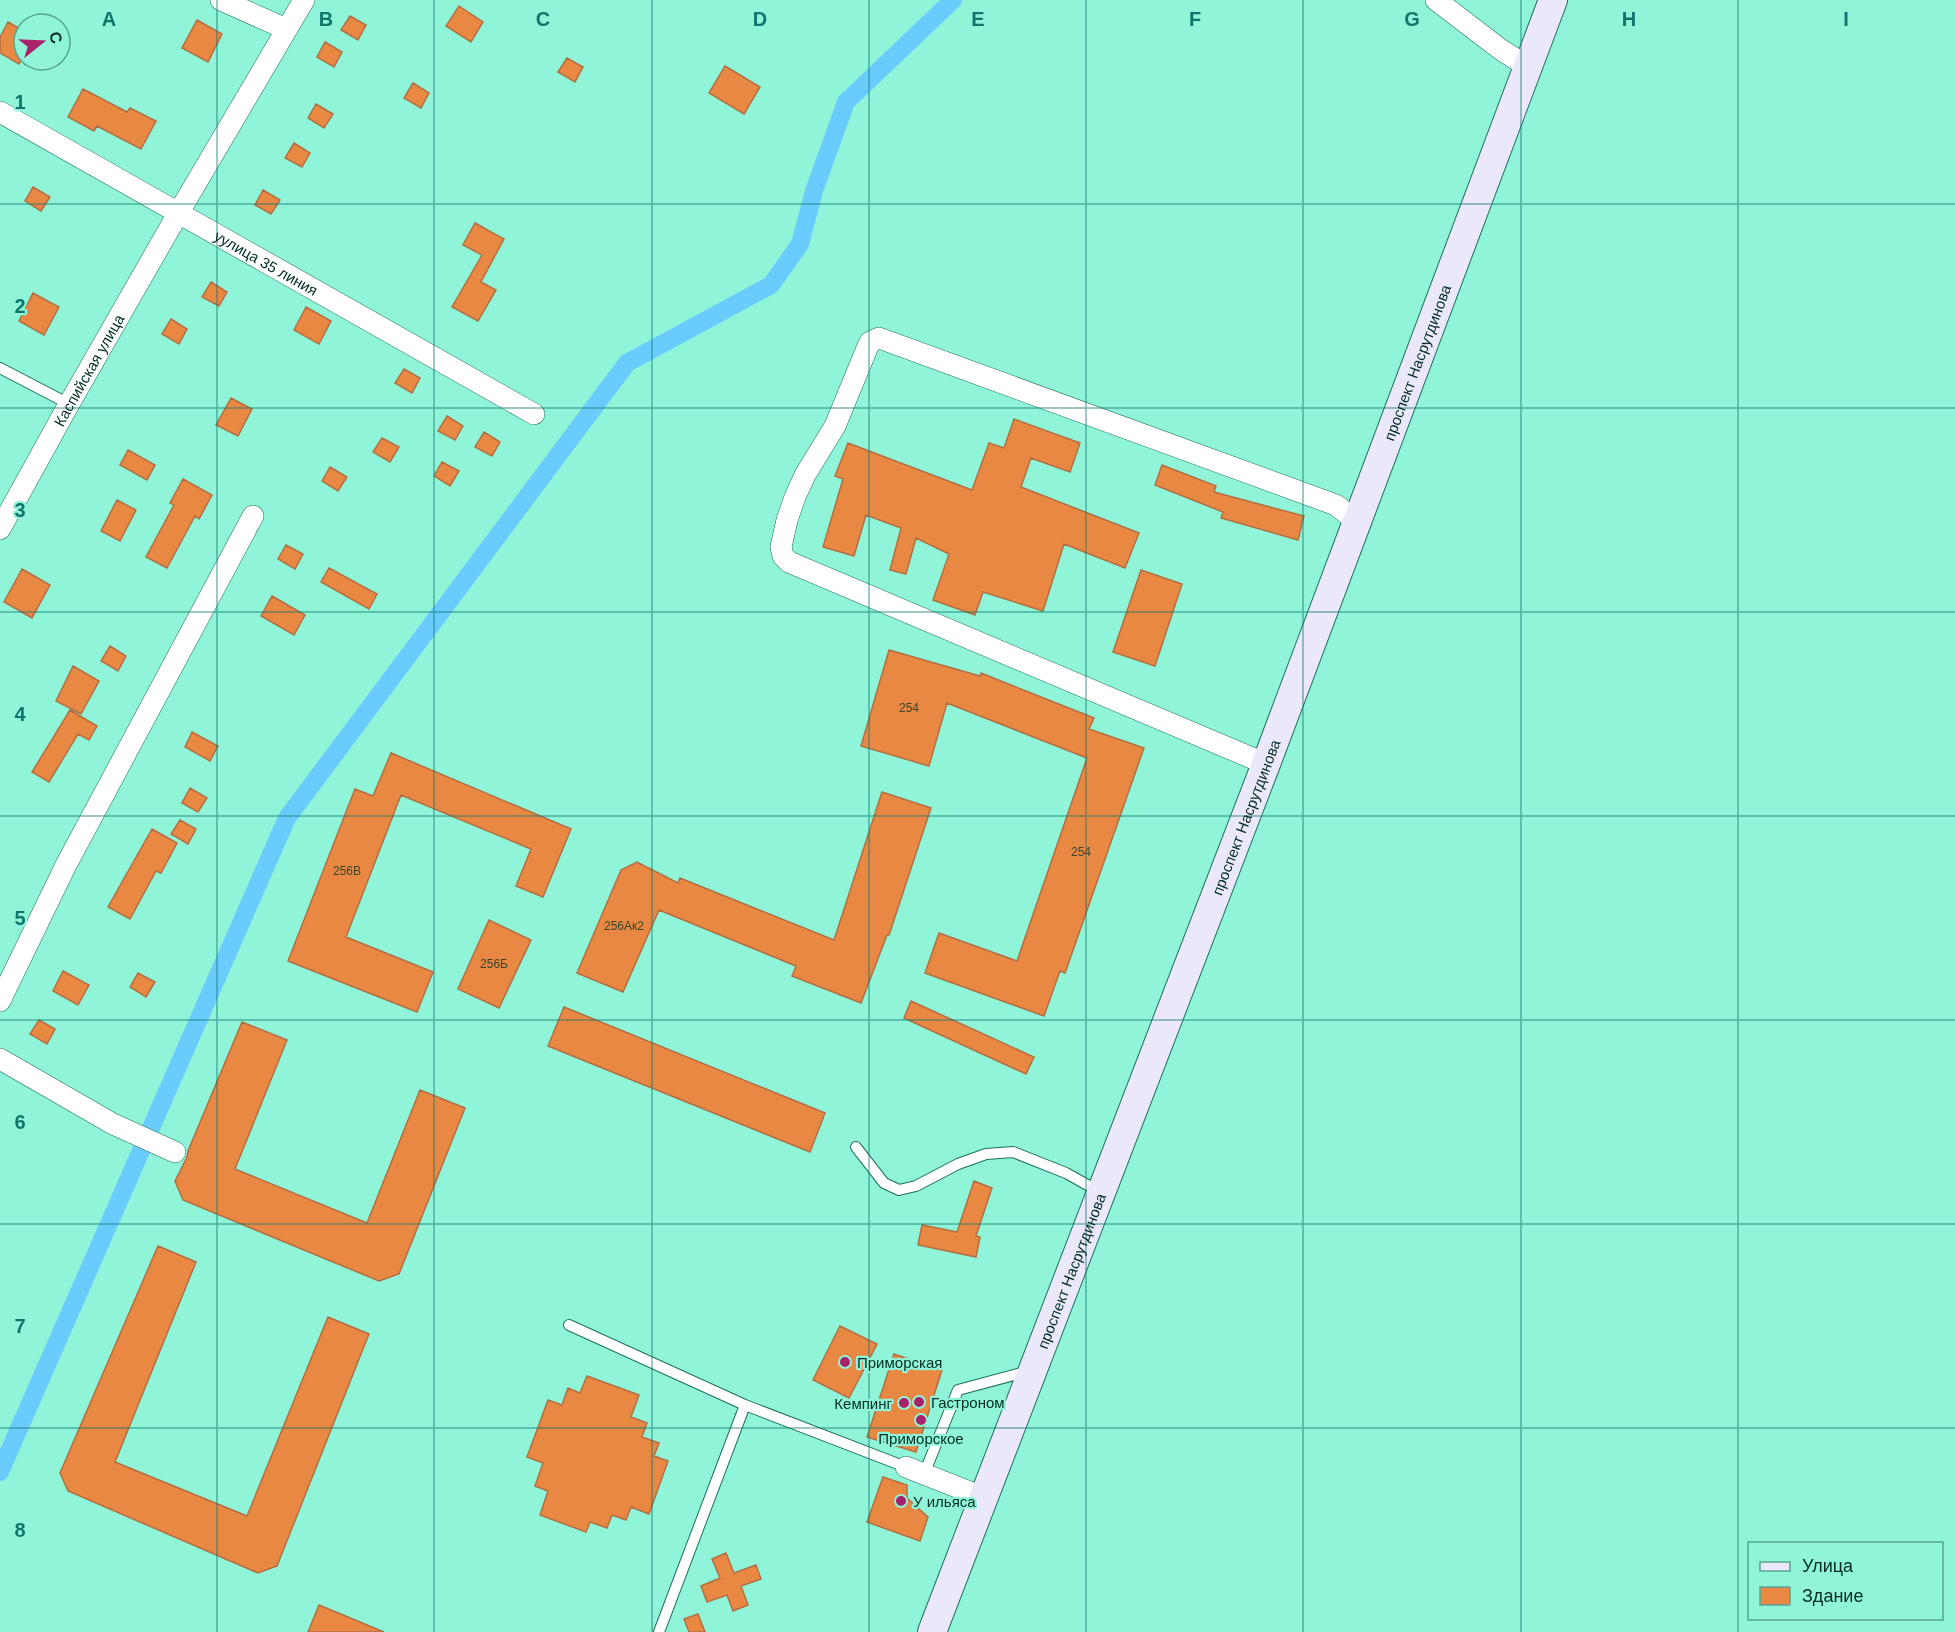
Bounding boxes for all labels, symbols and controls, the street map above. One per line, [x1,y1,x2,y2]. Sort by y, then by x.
text: A [102,8,116,30]
text: B [319,8,333,30]
text: C [536,8,550,30]
text: D [753,8,767,30]
text: E [971,8,985,30]
text: F [1189,8,1201,30]
text: G [1404,8,1420,30]
text: H [1622,8,1636,30]
text: I [1843,8,1849,30]
north arrow [12,12,72,72]
text: С [46,29,66,46]
text: 1 [14,91,26,113]
street label: уулица 35 линия [212,227,321,299]
street label: проспект Насрутдинова [1380,281,1454,443]
text: 2 [14,295,26,317]
street label: Каспийская улица [50,311,127,429]
text: 3 [14,499,26,521]
house number: 254 [899,701,919,715]
text: 4 [14,703,26,725]
street label: проспект Насрутдинова [1208,736,1283,897]
house number: 254 [1071,845,1091,859]
house number: 256В [333,864,361,878]
text: 5 [14,907,26,929]
house number: 256Ак2 [604,919,644,933]
house number: 256Б [480,957,508,971]
text: 6 [14,1111,26,1133]
street label: проспект Насрутдинова [1033,1190,1109,1351]
text: 7 [14,1315,26,1337]
place label: Приморская [857,1354,942,1371]
marker: Приморская [838,1355,852,1369]
place label: Гастроном [931,1394,1005,1411]
place label: Кемпинг [834,1395,893,1412]
marker: Гастроном [912,1395,926,1409]
marker: Кемпинг [897,1396,911,1410]
marker: Приморское [914,1413,928,1427]
place label: Приморское [878,1430,964,1447]
place label: У ильяса [913,1493,976,1510]
marker: У ильяса [894,1494,908,1508]
text: 8 [14,1519,26,1541]
legend [1748,1542,1943,1620]
text: Улица [1802,1556,1854,1576]
text: Здание [1802,1586,1863,1606]

